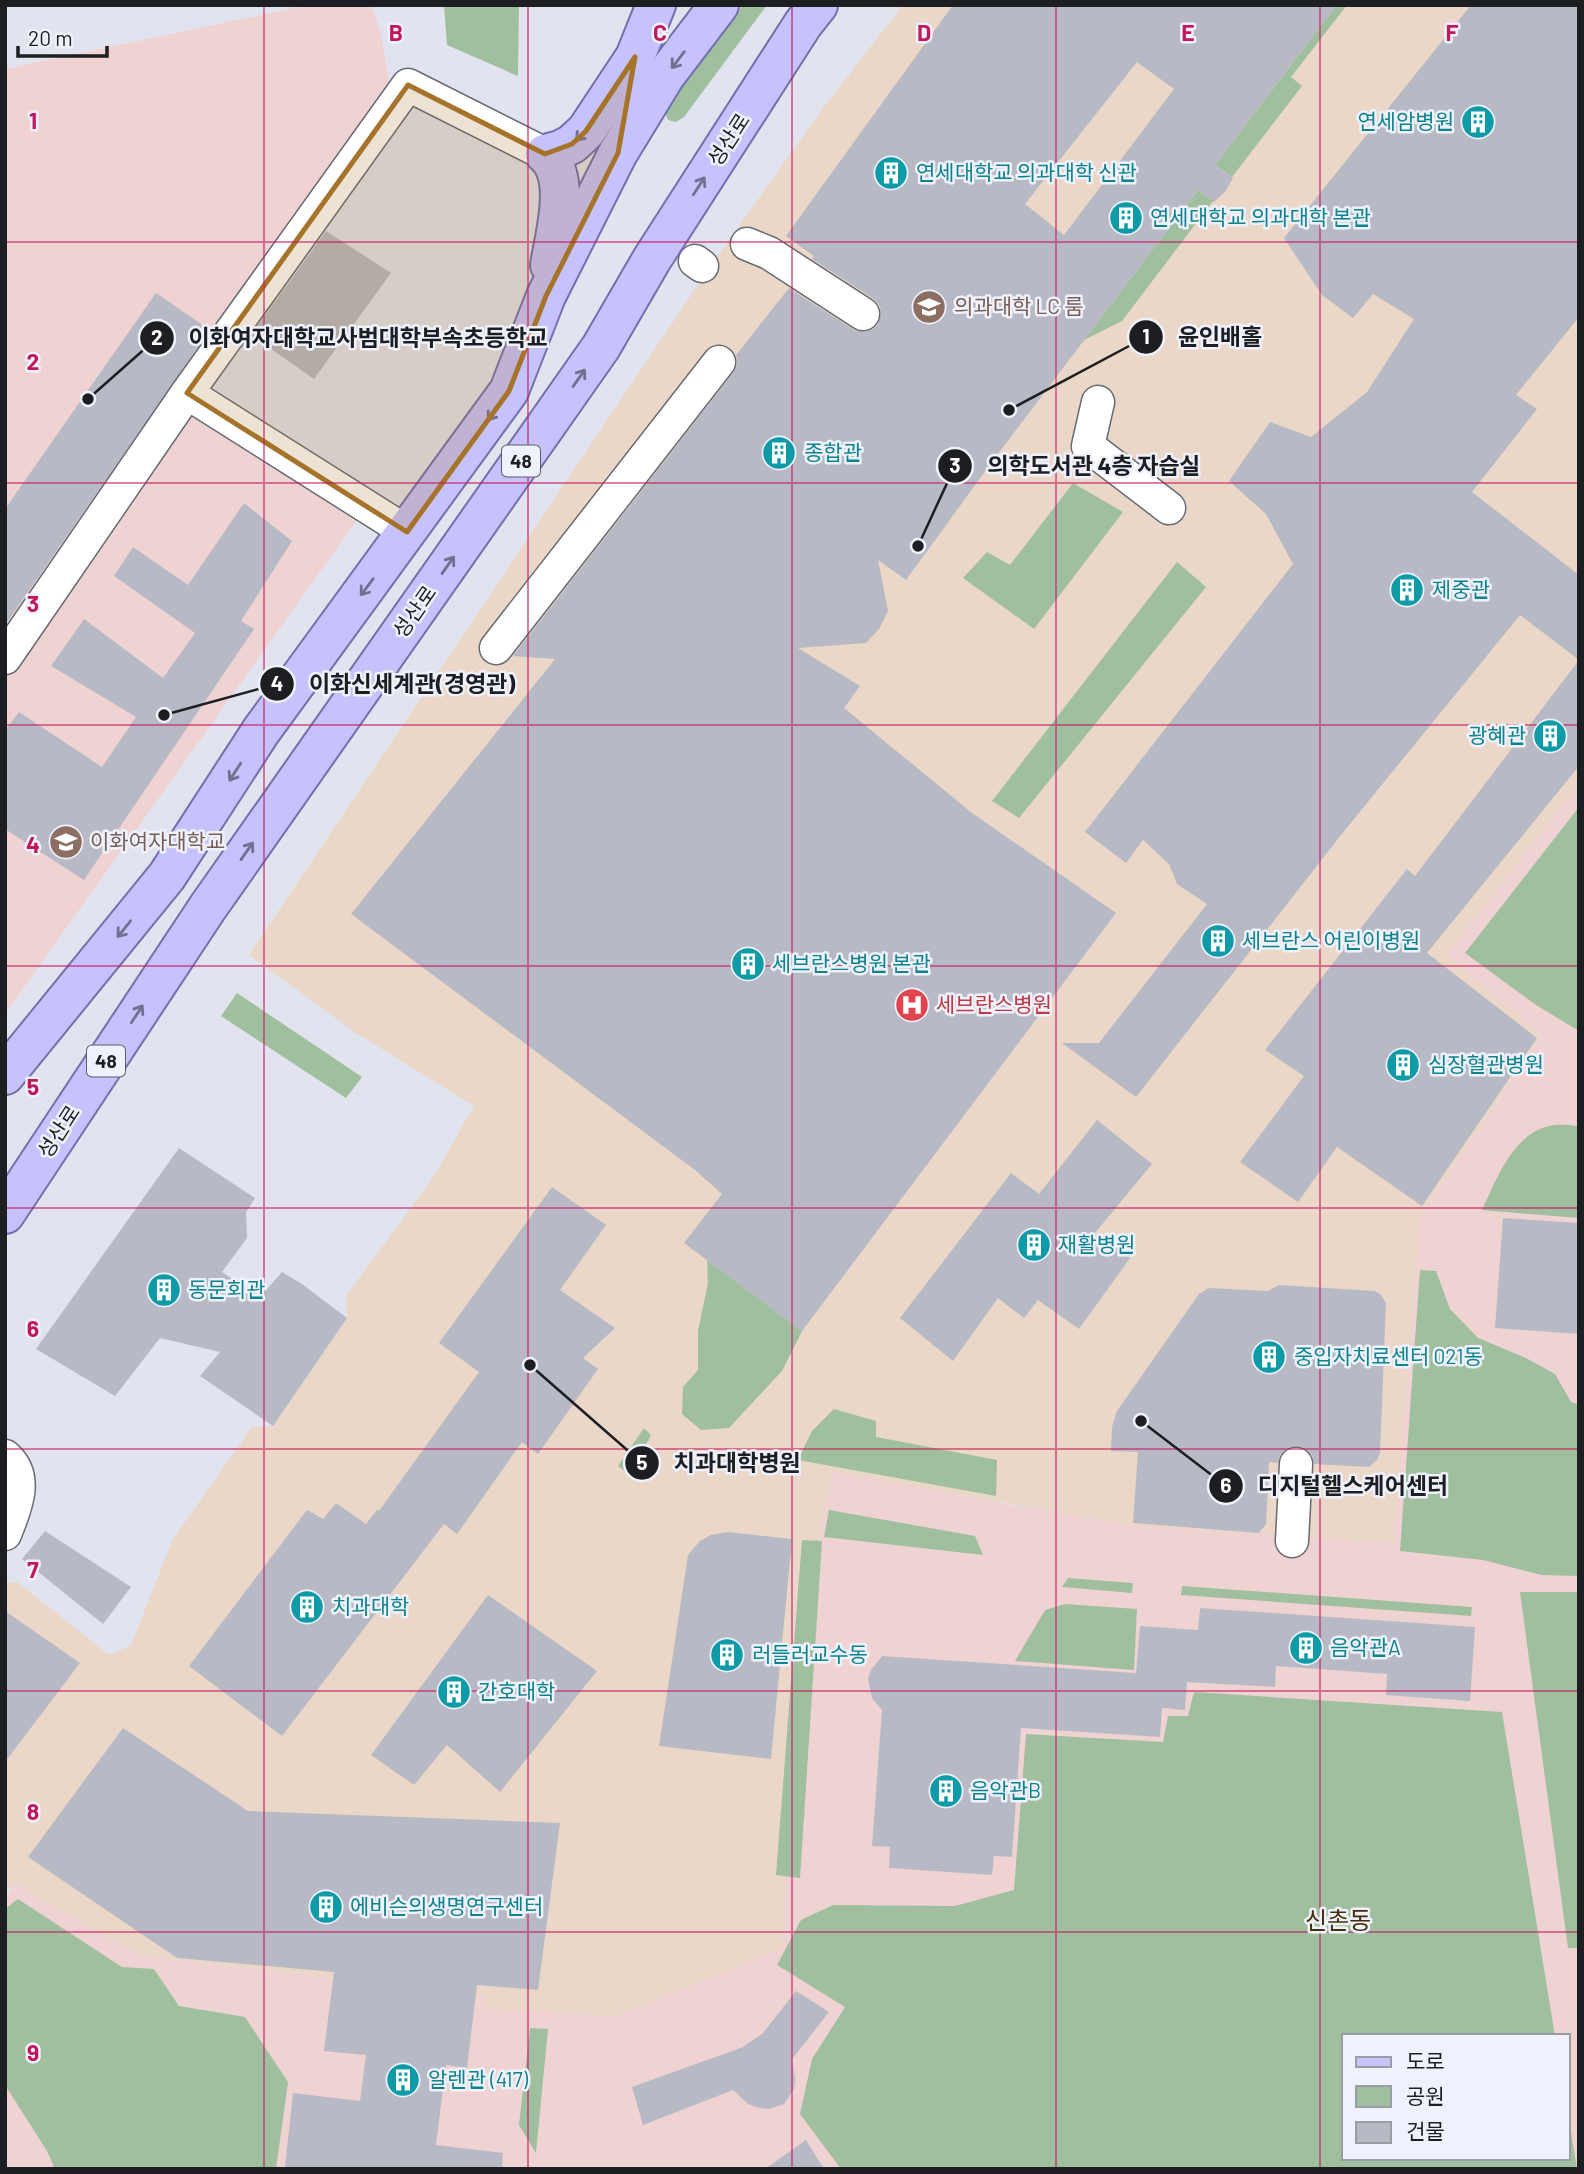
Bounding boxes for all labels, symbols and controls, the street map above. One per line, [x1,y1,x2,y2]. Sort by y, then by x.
scale bar [18,14,107,58]
text: B [389,18,403,46]
text: C [653,18,667,46]
text: D [917,18,931,46]
text: E [1181,18,1195,46]
text: F [1446,18,1459,46]
text: 20 m [28,25,73,50]
one-way arrow [671,50,686,69]
building icon: 연세암병원 [1459,103,1497,141]
text: 1 [29,106,37,134]
street label: 성산로 [701,108,754,170]
place label: 연세암병원 [1357,108,1454,133]
one-way arrow [574,124,591,141]
building icon: 연세대학교 의과대학 신관 [872,154,910,192]
place label: 연세대학교 의과대학 신관 [916,159,1137,184]
one-way arrow [693,176,707,196]
building icon: 연세대학교 의과대학 본관 [1107,199,1145,237]
place label: 연세대학교 의과대학 본관 [1150,204,1371,229]
school or university icon: 의과대학 LC 룸 [910,288,948,326]
place label: 의과대학 LC 룸 [954,293,1084,318]
callout: 윤인배홀 [1128,315,1276,359]
callout: 이화여자대학교사범대학부속초등학교 [140,316,562,360]
text: 윤인배홀 [1178,322,1262,350]
text: 이화여자대학교사범대학부속초등학교 [188,323,548,351]
text: 1 [1142,323,1150,348]
text: 2 [151,324,163,349]
text: 2 [27,347,39,375]
one-way arrow [572,369,586,388]
one-way arrow [487,402,501,421]
building icon: 종합관 [760,434,798,472]
place label: 종합관 [804,439,862,464]
callout: 의학도서관 4층 자습실 [938,444,1214,488]
road number: 48 [502,446,540,476]
text: 의학도서관 4층 자습실 [987,451,1201,479]
text: 3 [949,452,961,477]
one-way arrow [441,556,455,575]
building icon: 제중관 [1388,571,1426,609]
place label: 제중관 [1432,576,1490,601]
one-way arrow [359,577,374,596]
street label: 성산로 [387,580,441,642]
text: 3 [27,589,39,617]
callout: 이화신세계관(경영관) [260,662,529,706]
text: 이화신세계관(경영관) [309,669,515,697]
text: 4 [271,670,283,695]
building icon: 광혜관 [1531,717,1569,755]
place label: 광혜관 [1468,722,1526,747]
one-way arrow [227,762,241,782]
school or university icon: 이화여자대학교 [47,823,85,861]
place label: 이화여자대학교 [90,828,225,853]
text: 4 [26,830,40,858]
one-way arrow [240,842,254,861]
one-way arrow [116,919,132,937]
building icon: 세브란스 어린이병원 [1199,922,1237,960]
place label: 세브란스 어린이병원 [1242,927,1420,952]
building icon: 세브란스병원 본관 [729,945,767,983]
place label: 세브란스병원 본관 [772,950,931,975]
hospital icon: 세브란스병원 [893,986,931,1024]
place label: 세브란스병원 [936,991,1052,1016]
one-way arrow [130,1005,144,1024]
road number: 48 [87,1046,125,1077]
building icon: 심장혈관병원 [1384,1046,1422,1084]
place label: 심장혈관병원 [1428,1051,1544,1076]
text: 5 [27,1072,39,1100]
street label: 성산로 [31,1100,84,1162]
building icon: 재활병원 [1015,1226,1053,1264]
place label: 재활병원 [1058,1231,1135,1256]
building icon: 동문회관 [145,1271,183,1309]
place label: 동문회관 [188,1276,265,1301]
text: 6 [27,1314,39,1342]
building icon: 중입자치료센터 021동 [1250,1338,1288,1376]
place label: 중입자치료센터 021동 [1294,1343,1483,1368]
callout: 치과대학병원 [625,1441,815,1485]
text: 치과대학병원 [674,1448,800,1476]
text: 5 [636,1449,648,1474]
callout: 디지털헬스케어센터 [1208,1464,1462,1508]
text: 디지털헬스케어센터 [1258,1471,1448,1499]
text: 6 [1220,1472,1232,1497]
text: 7 [27,1555,39,1583]
building icon: 치과대학 [288,1588,326,1626]
place label: 치과대학 [332,1593,409,1618]
building icon: 음악관A [1287,1629,1325,1667]
place label: 음악관A [1330,1634,1401,1659]
building icon: 러들러교수동 [708,1636,746,1674]
place label: 러들러교수동 [752,1641,868,1666]
building icon: 간호대학 [435,1673,473,1711]
place label: 간호대학 [478,1678,555,1703]
building icon: 음악관B [927,1772,965,1810]
place label: 음악관B [970,1777,1041,1802]
text: 8 [27,1797,39,1825]
building icon: 에비슨의생명연구센터 [307,1888,345,1926]
place label: 에비슨의생명연구센터 [350,1893,543,1918]
district label: 신촌동 [1305,1905,1371,1934]
legend [1342,2034,1570,2160]
text: 9 [27,2038,39,2066]
text: 도로 [1406,2048,1445,2073]
building icon: 알렌관 (417) [384,2061,422,2099]
place label: 알렌관 (417) [428,2066,529,2091]
text: 공원 [1406,2083,1445,2108]
text: 건물 [1406,2118,1445,2143]

